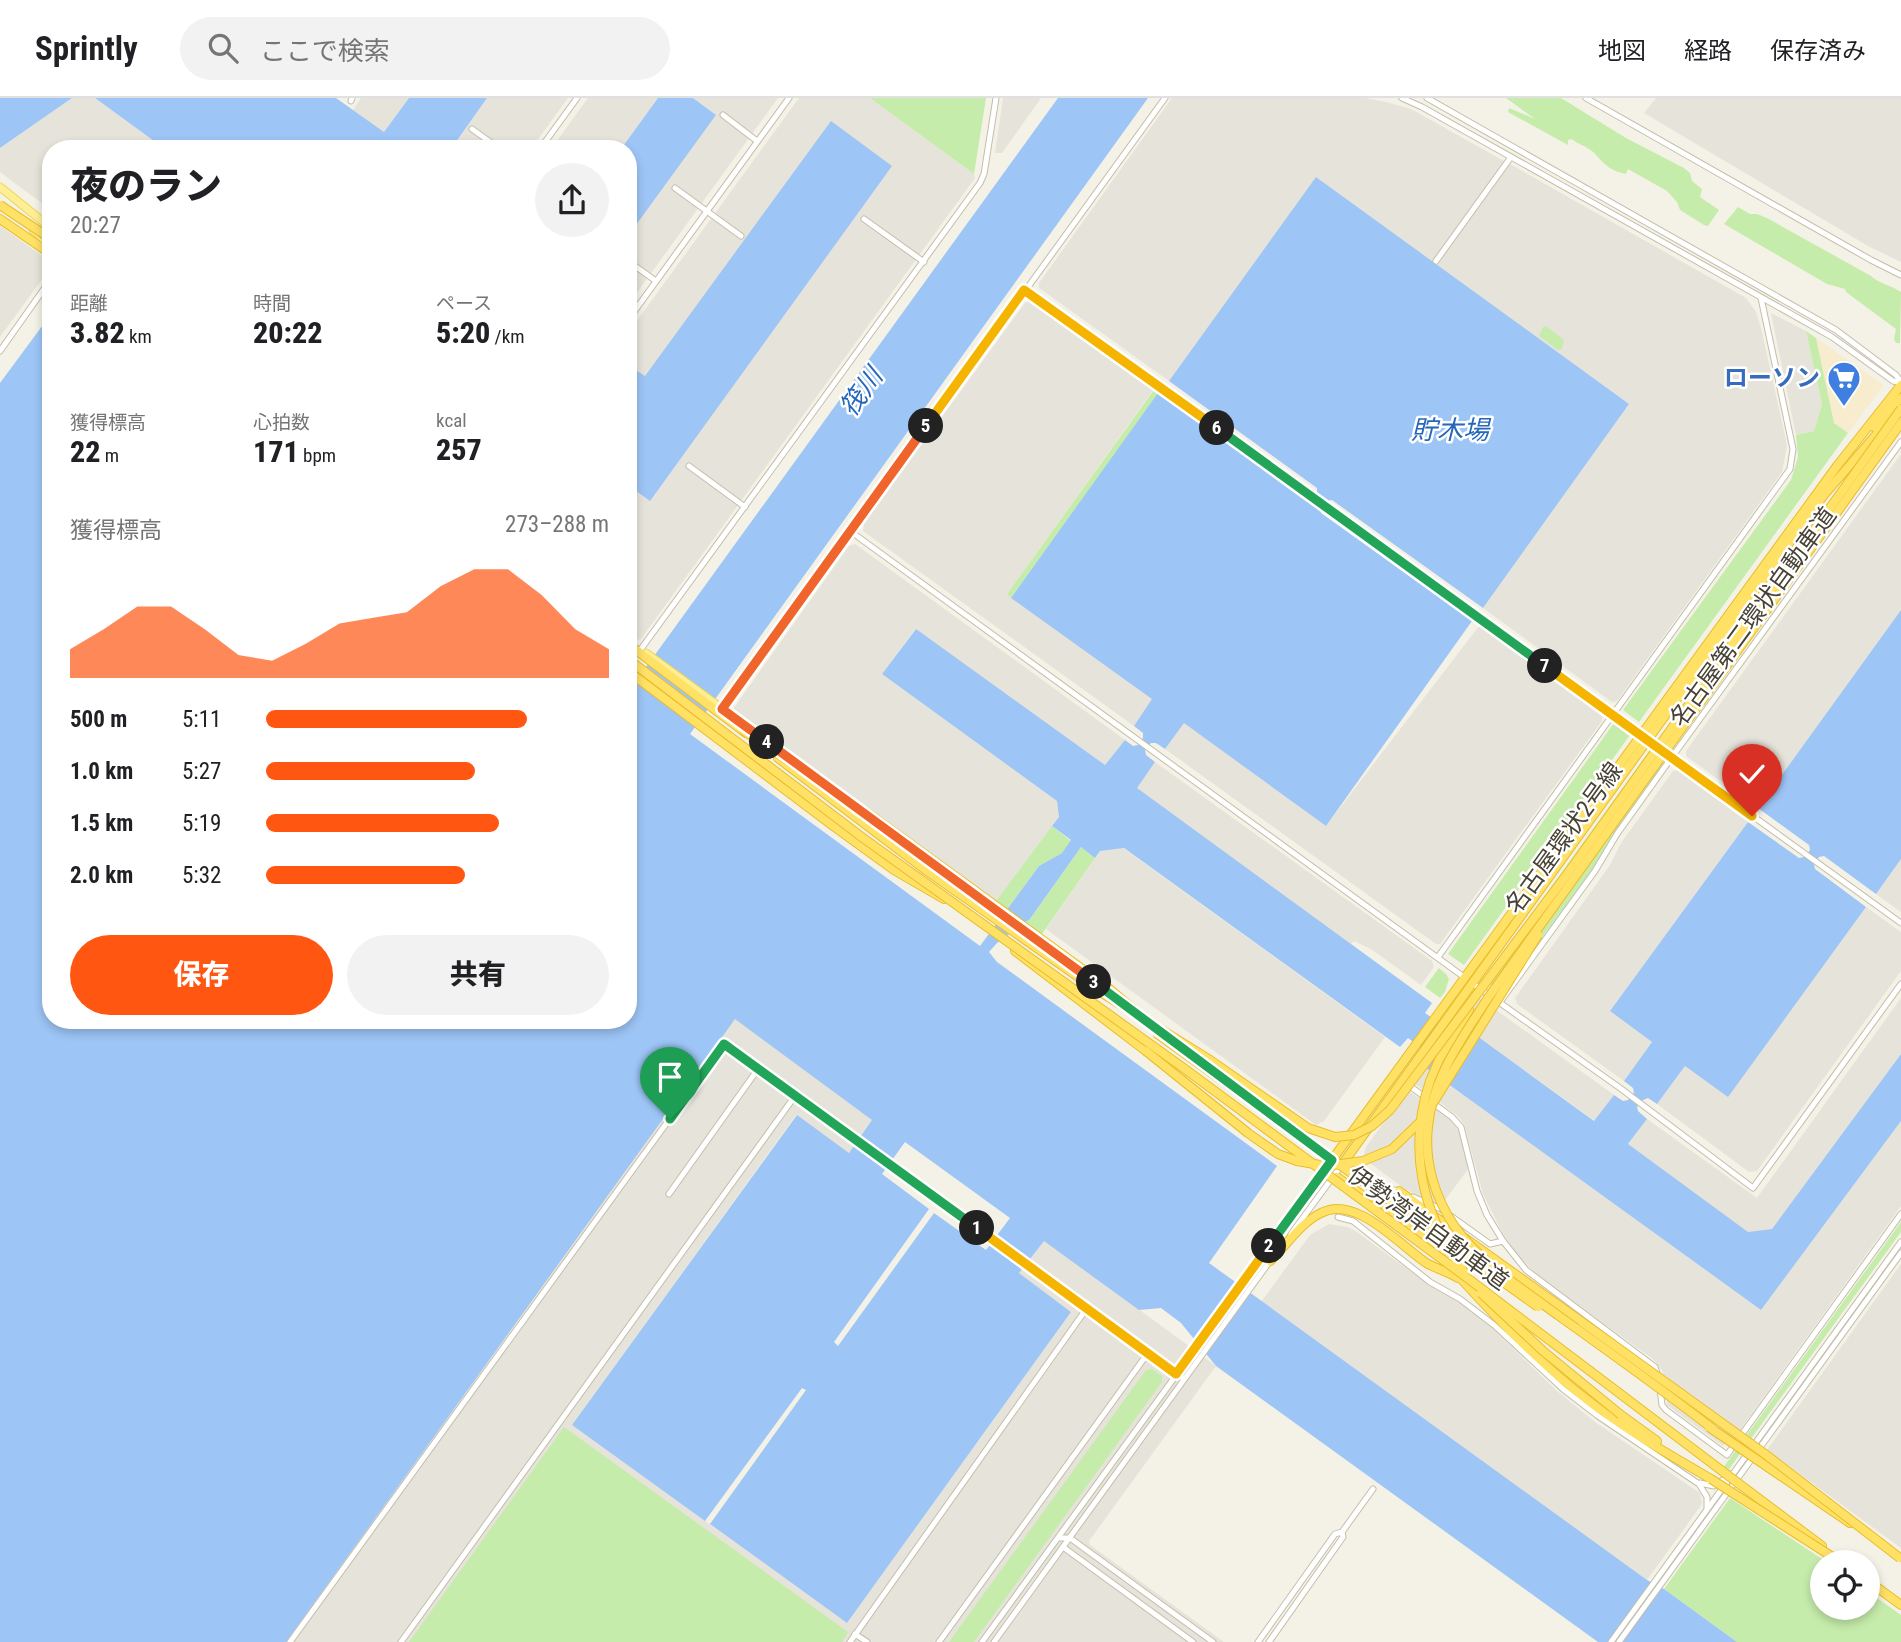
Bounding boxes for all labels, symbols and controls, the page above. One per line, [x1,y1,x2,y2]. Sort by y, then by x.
search box [180,17,670,80]
text: Sprintly [35,29,138,68]
icon: search [204,29,242,67]
text: ここで検索 [260,36,390,66]
text: 地図 [1598,37,1646,65]
text: 経路 [1684,37,1732,65]
text: 保存済み [1770,37,1866,65]
button: share [535,163,609,237]
text: 夜のラン [70,164,222,208]
text: 20:27 [70,212,121,239]
text: 距離 [70,292,108,315]
text: 時間 [253,292,291,315]
text: ペース [436,292,492,315]
text: 3.82 [70,315,125,350]
text: 20:22 [253,315,322,350]
text: 5:20 [436,315,490,350]
text: km [125,325,152,348]
text: /km [490,325,525,348]
supermarket icon: ローソン [1825,359,1863,408]
water label: 筏川 [834,360,890,422]
place label: ローソン [1724,364,1820,392]
pin: 5 [908,408,944,444]
text: kcal [436,409,467,432]
pin: 6 [1200,410,1234,446]
text: 獲得標高 [70,411,146,434]
text: 心拍数 [253,411,310,434]
text: 5 [921,414,930,437]
water label: 貯木場 [1411,415,1492,445]
text: 6 [1212,416,1221,439]
text: 257 [436,432,482,467]
text: 22 [70,434,101,469]
text: 171 [253,434,299,469]
text: m [101,444,119,467]
text: bpm [299,444,336,467]
street label: 名古屋第二環状自動車道 [1664,502,1842,732]
text: 273–288 m [505,511,609,538]
text: 獲得標高 [70,517,162,544]
pin: 7 [1528,648,1562,684]
text: 7 [1540,654,1549,677]
text: 500 m [70,706,127,733]
text: 5:11 [182,706,221,733]
pin: 4 [750,724,784,760]
text: 4 [762,730,771,753]
pin [1722,744,1782,816]
icon: check [1733,755,1771,793]
street label: 名古屋環状2号線 [1500,757,1628,919]
text: 1.0 km [70,758,133,785]
text: 5:27 [182,758,221,785]
text: 1.5 km [70,810,133,837]
text: 5:19 [182,810,221,837]
text: 2.0 km [70,862,133,889]
text: 5:32 [182,862,221,889]
button: 保存 [70,935,333,1015]
button: 共有 [347,935,609,1015]
pin: 3 [1076,964,1112,1000]
text: 3 [1089,970,1098,993]
pin [640,1047,700,1119]
icon: arrive [651,1058,689,1096]
street label: 伊勢湾岸自動車道 [1342,1160,1514,1296]
pin: 1 [960,1210,995,1246]
text: 1 [972,1216,981,1239]
pin: 2 [1252,1228,1286,1264]
text: 2 [1264,1234,1273,1257]
map controls [1810,1550,1880,1620]
button: locate [1810,1550,1880,1620]

